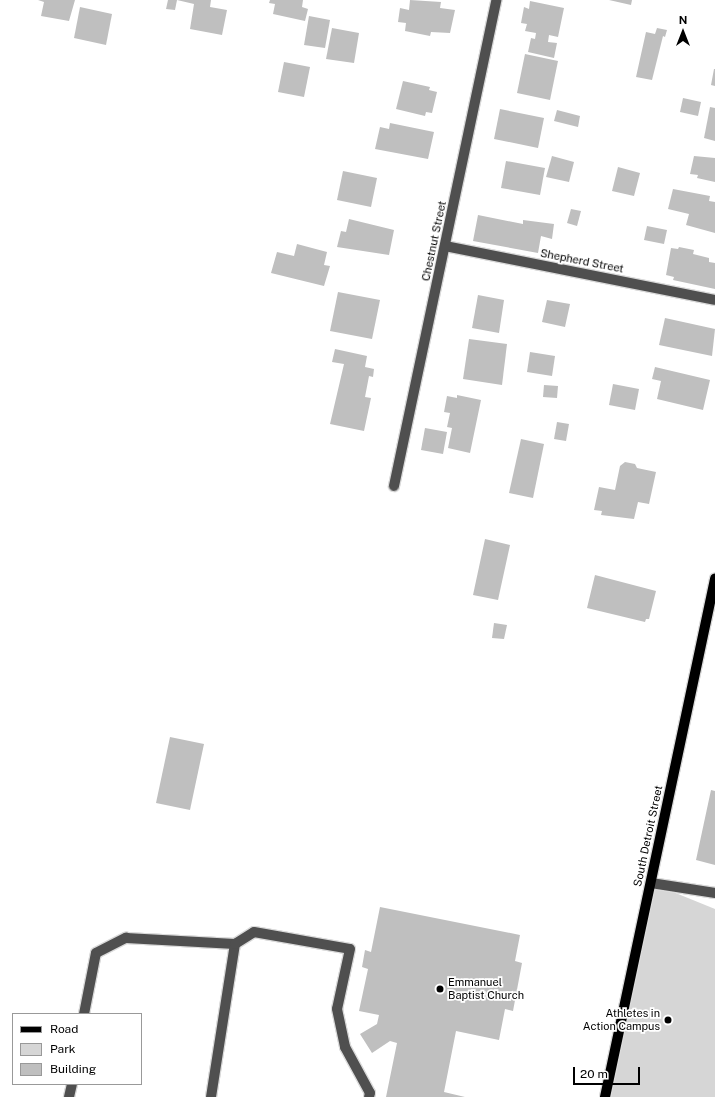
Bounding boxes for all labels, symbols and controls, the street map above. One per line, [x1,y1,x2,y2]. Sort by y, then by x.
north arrow [663,12,703,52]
text: N [679,14,687,26]
street label: Chestnut Street [419,200,449,282]
street label: Shepherd Street [539,246,625,276]
street label: South Detroit Street [631,784,665,888]
place label: Emmanuel Baptist Church [448,976,524,1002]
marker: Emmanuel Baptist Church [435,984,445,994]
place label: Athletes in Action Campus [583,1007,660,1033]
legend [12,1013,142,1085]
marker: Athletes in Action Campus [663,1015,673,1025]
text: Road [50,1022,78,1036]
text: Park [50,1042,76,1056]
scale bar [575,1059,642,1085]
text: Building [50,1062,96,1076]
text: 20 m [580,1067,608,1081]

